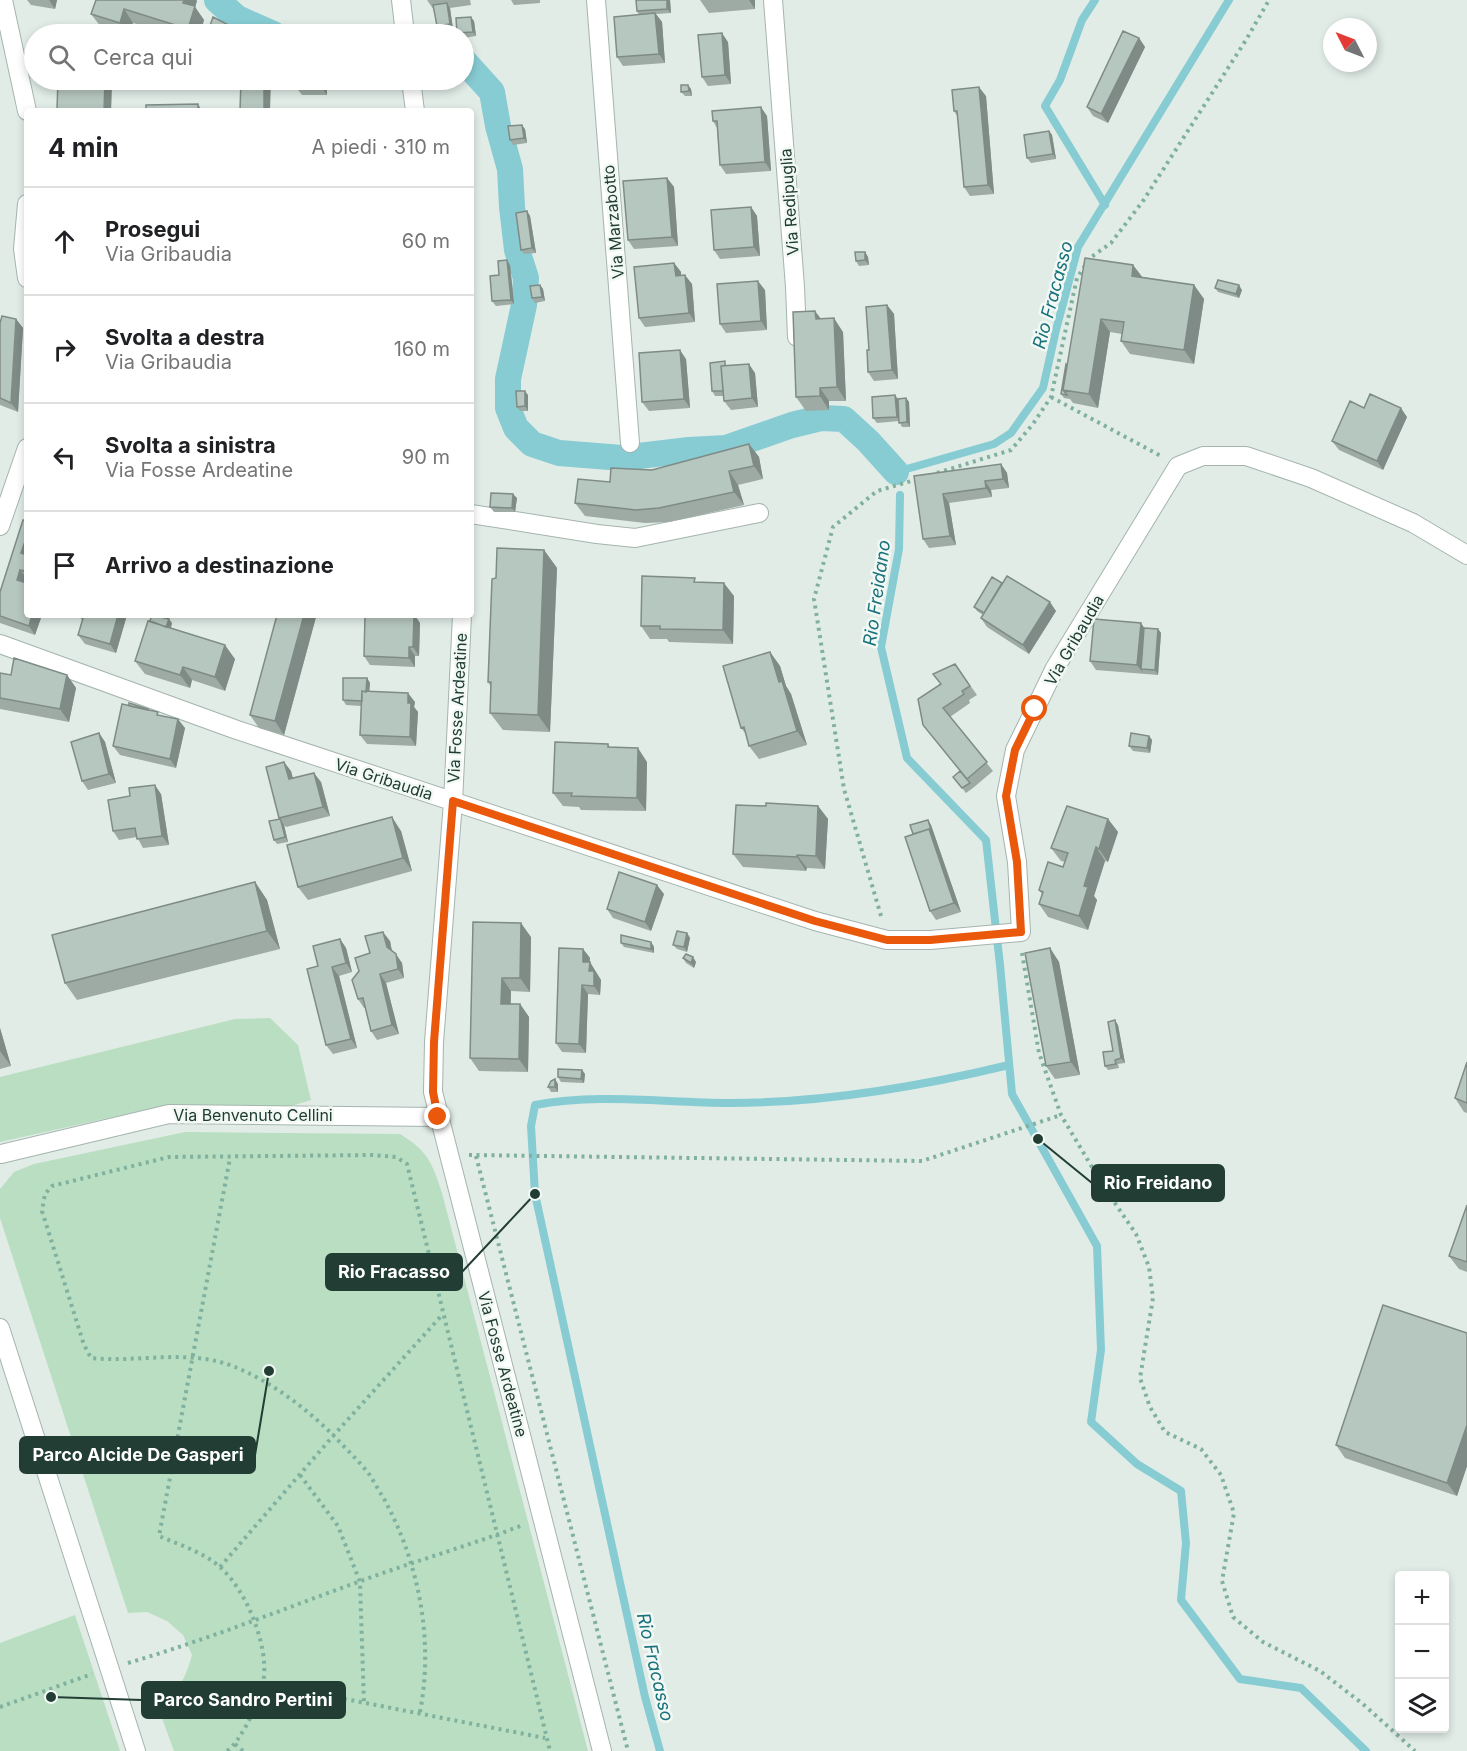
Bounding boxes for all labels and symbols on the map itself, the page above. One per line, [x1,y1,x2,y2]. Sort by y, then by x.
north arrow [1323,18,1377,72]
street label: Via Redipuglia [775,148,803,256]
street label: Via Marzabotto [598,164,628,280]
water label: Rio Fracasso [1028,239,1077,351]
water label: Rio Freidano [859,539,894,647]
street label: Via Gribaudia [1040,591,1108,689]
street label: Via Fosse Ardeatine [443,632,471,784]
route start [1021,695,1047,721]
street label: Via Gribaudia [333,754,435,804]
route end [424,1103,450,1129]
street label: Via Benvenuto Cellini [173,1105,333,1125]
callout: Rio Freidano [1092,1165,1224,1201]
text: Rio Freidano [1104,1172,1212,1193]
callout: Rio Fracasso [326,1254,462,1290]
text: Rio Fracasso [338,1261,450,1282]
street label: Via Fosse Ardeatine [474,1289,532,1439]
callout: Parco Alcide De Gasperi [20,1437,255,1473]
text: Parco Alcide De Gasperi [32,1444,244,1465]
water label: Rio Fracasso [633,1611,678,1723]
callout: Parco Sandro Pertini [142,1682,345,1718]
text: Parco Sandro Pertini [153,1689,333,1710]

